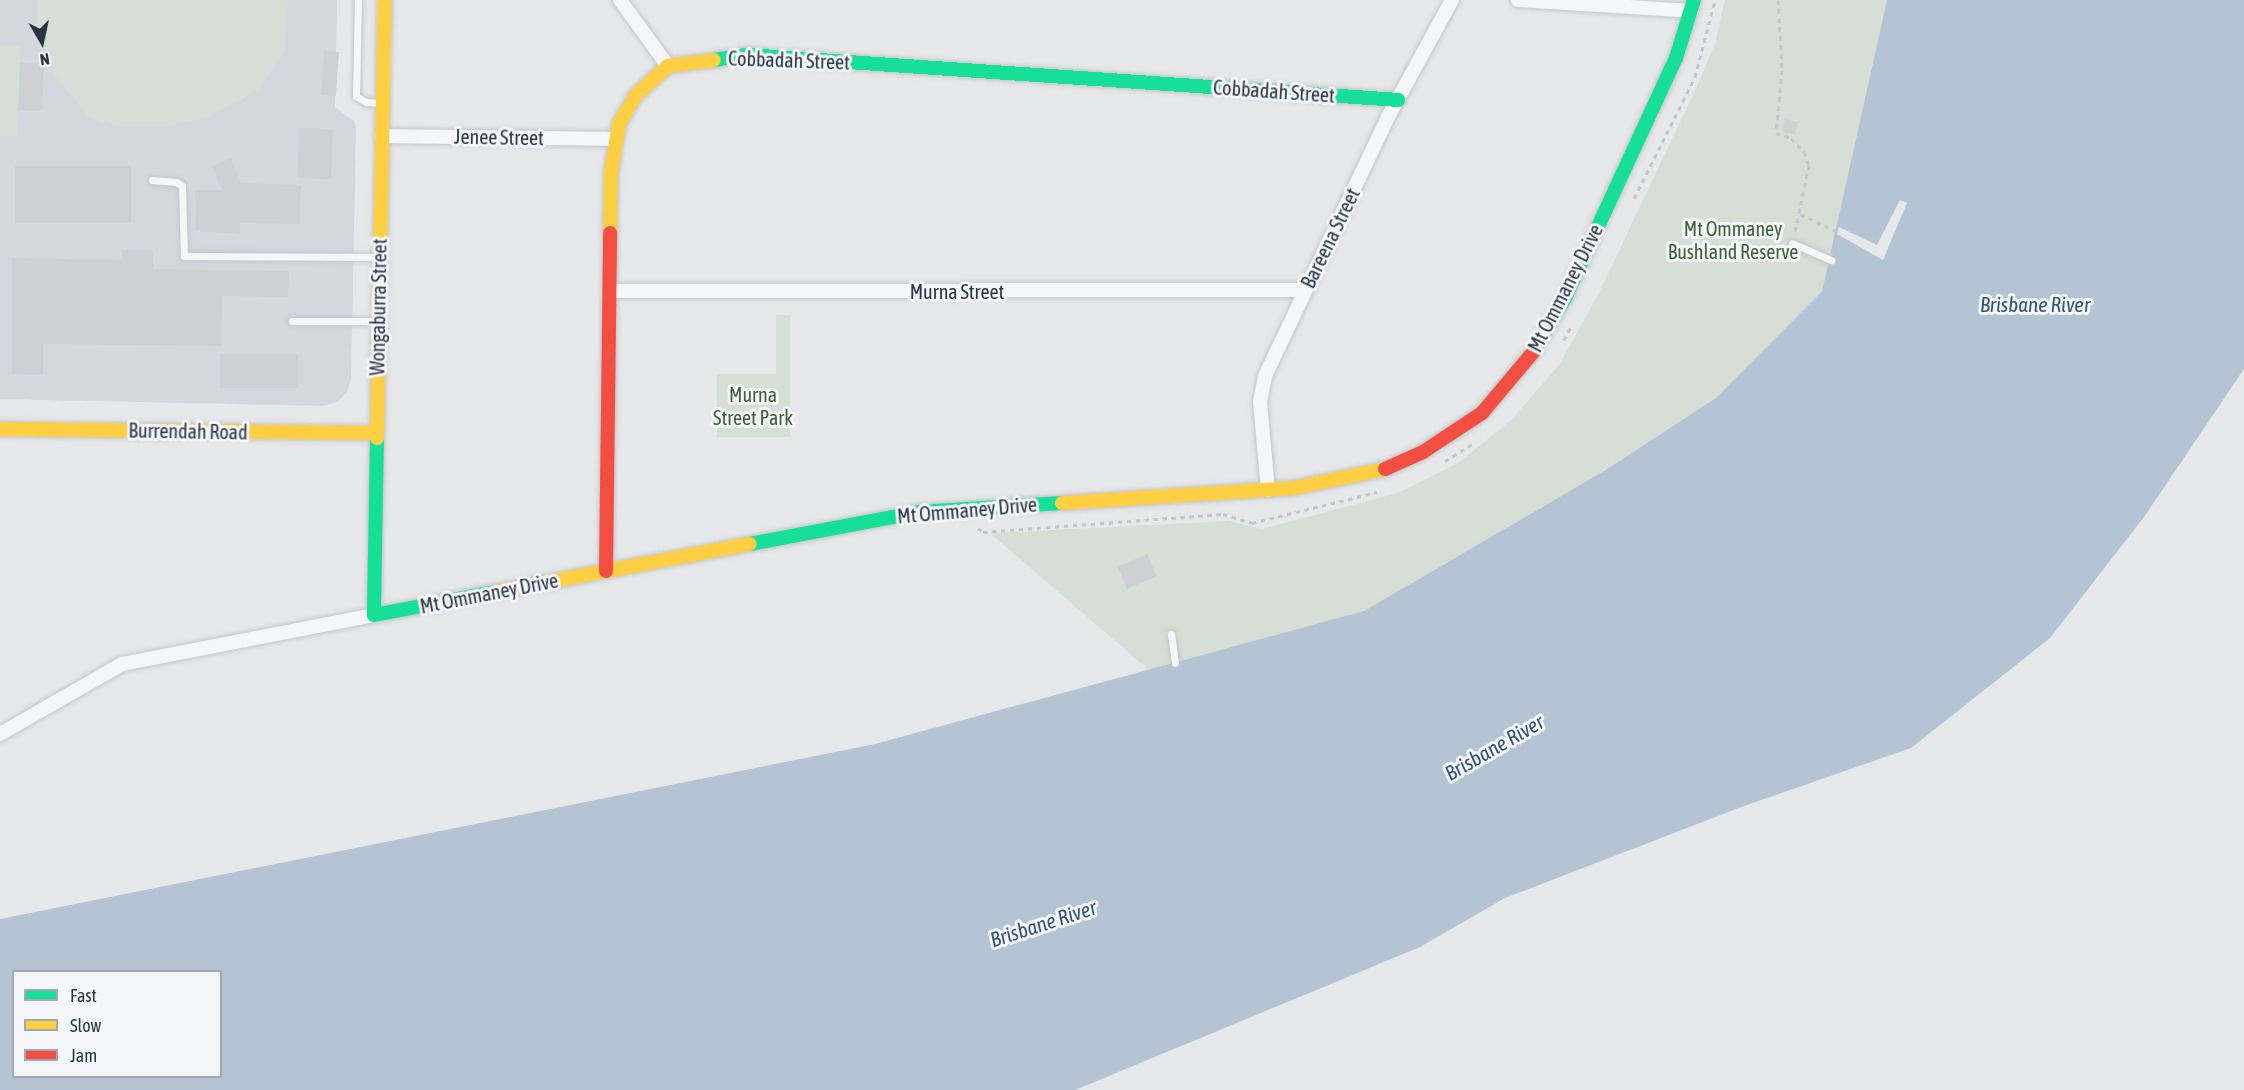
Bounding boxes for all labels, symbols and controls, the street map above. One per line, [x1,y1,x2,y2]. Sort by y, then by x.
north arrow [12,12,72,72]
street label: Cobbadah Street [728,46,850,74]
text: N [39,50,51,69]
street label: Cobbadah Street [1212,75,1336,107]
street label: Jenee Street [454,124,544,150]
street label: Bareena Street [1295,184,1365,292]
park label: Mt Ommaney Bushland Reserve [1668,217,1798,264]
street label: Mt Ommaney Drive [1523,220,1607,356]
street label: Wongaburra Street [365,238,391,376]
street label: Murna Street [910,279,1004,303]
water label: Brisbane River [1980,291,2090,317]
park label: Murna Street Park [713,382,793,429]
street label: Burrendah Road [128,418,248,444]
street label: Mt Ommaney Drive [896,492,1038,528]
street label: Mt Ommaney Drive [418,568,560,618]
water label: Brisbane River [1440,709,1548,785]
water label: Brisbane River [987,894,1099,952]
legend [12,970,222,1078]
text: Fast [70,985,97,1006]
text: Slow [70,1015,101,1036]
text: Jam [70,1045,97,1066]

